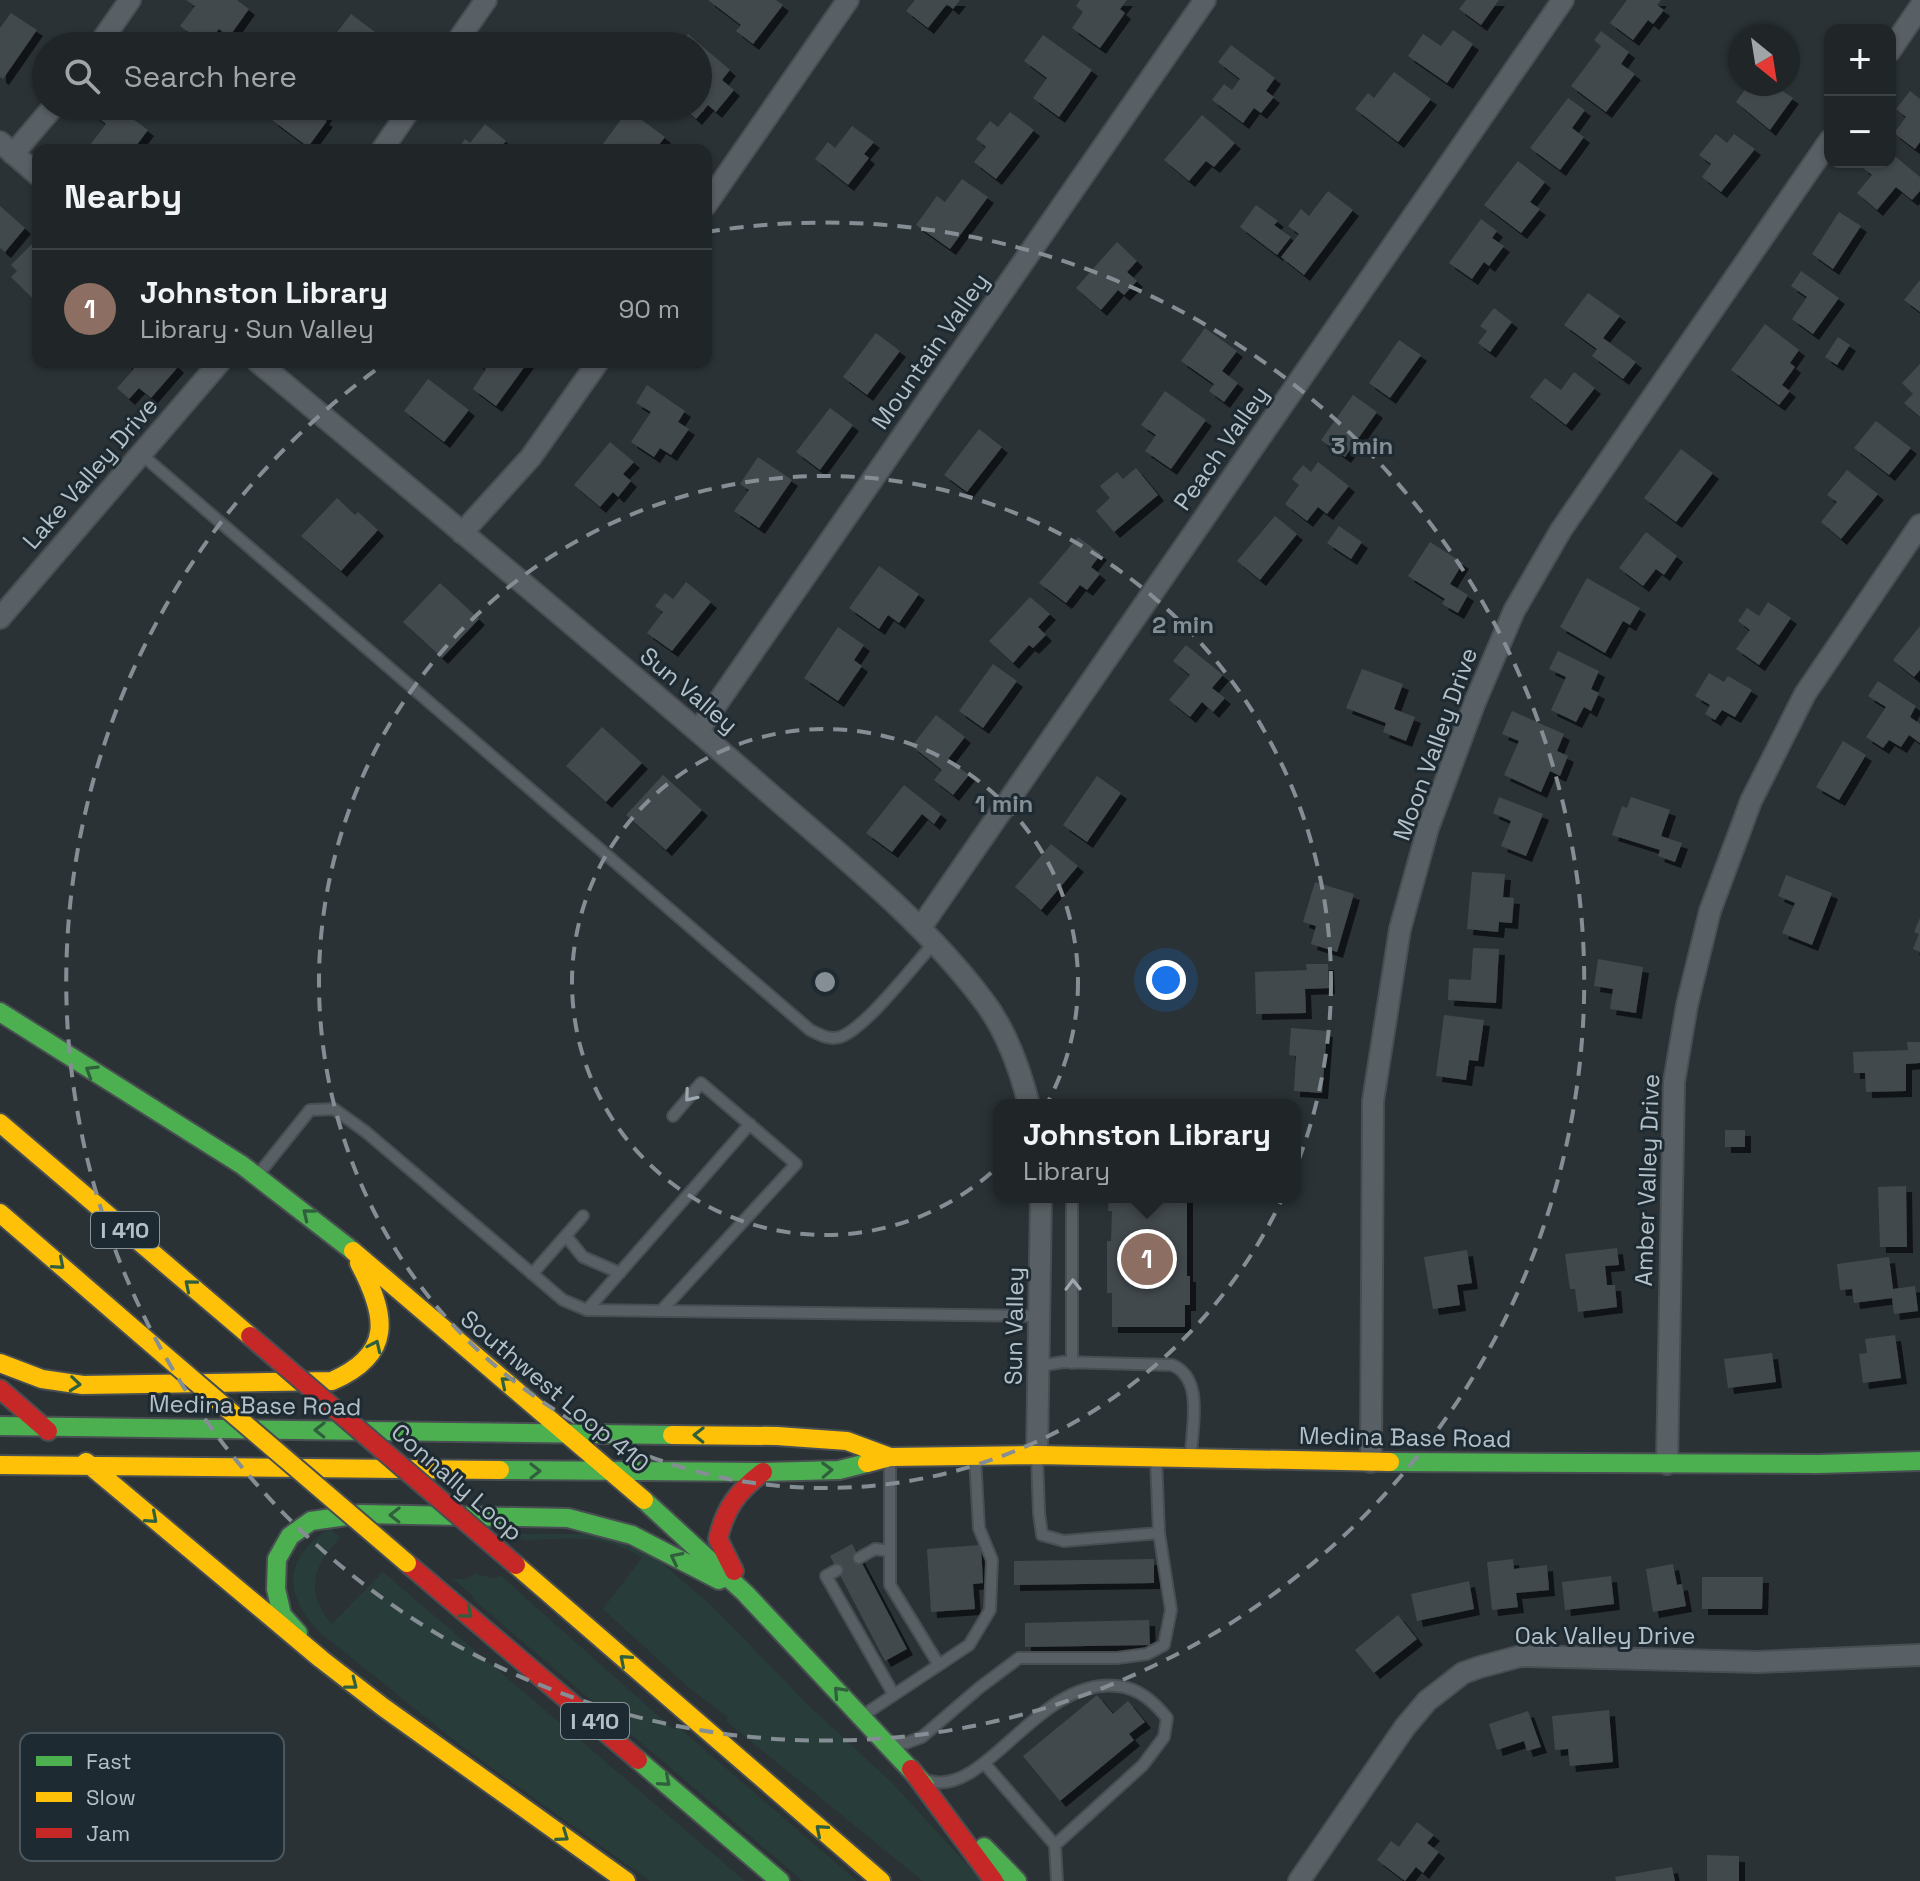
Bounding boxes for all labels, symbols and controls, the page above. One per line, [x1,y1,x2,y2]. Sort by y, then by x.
north arrow [1728,24,1800,96]
map controls [1824,24,1896,168]
button: + [1824,24,1896,96]
search box [32,32,712,120]
icon: search [60,54,104,98]
text: Search here [124,57,297,96]
button: − [1824,96,1896,168]
text: Nearby [64,175,182,218]
street label: Mountain Valley [864,267,996,435]
text: Johnston Library [140,273,388,312]
text: 1 [84,292,96,326]
text: 90 m [618,292,680,326]
text: Library · Sun Valley [140,312,374,346]
street label: Peach Valley [1167,380,1275,516]
street label: Lake Valley Drive [16,391,164,555]
text: 3 min [1331,430,1393,461]
text: 2 min [1152,609,1214,640]
street label: Sun Valley [634,640,744,740]
street label: Moon Valley Drive [1386,643,1484,845]
text: 1 min [975,788,1033,819]
your location [1146,960,1186,1000]
centre of rings [811,968,839,996]
one-way arrow [85,1065,100,1080]
street label: Amber Valley Drive [1628,1073,1666,1287]
one-way arrow [685,1087,700,1101]
popup [993,1099,1301,1203]
text: Johnston Library [1023,1115,1271,1154]
text: Library [1023,1154,1110,1188]
one-way arrow [302,1209,317,1223]
road number: I 410 [91,1212,159,1248]
pin: 1 [1121,1229,1173,1289]
one-way arrow [50,1254,65,1269]
street label: Sun Valley [997,1267,1031,1385]
one-way arrow [1064,1278,1082,1291]
one-way arrow [185,1280,200,1295]
street label: Southwest Loop 410 [454,1303,656,1479]
one-way arrow [365,1339,381,1354]
one-way arrow [69,1375,82,1392]
one-way arrow [501,1377,515,1392]
street label: Medina Base Road [149,1388,361,1422]
street label: Connally Loop [385,1416,529,1548]
street label: Medina Base Road [1299,1420,1511,1454]
one-way arrow [313,1421,326,1438]
one-way arrow [692,1426,705,1443]
one-way arrow [529,1462,542,1480]
one-way arrow [821,1462,834,1479]
one-way arrow [388,1506,401,1523]
one-way arrow [142,1509,157,1523]
one-way arrow [669,1552,684,1567]
one-way arrow [457,1603,472,1618]
street label: Oak Valley Drive [1515,1620,1695,1651]
one-way arrow [619,1655,634,1670]
one-way arrow [344,1674,358,1688]
one-way arrow [833,1687,848,1701]
road number: I 410 [561,1703,629,1739]
legend [20,1733,284,1861]
text: Fast [86,1747,132,1775]
one-way arrow [656,1771,670,1786]
text: Slow [86,1783,136,1811]
text: Jam [86,1819,130,1847]
one-way arrow [816,1825,831,1840]
one-way arrow [554,1826,569,1841]

